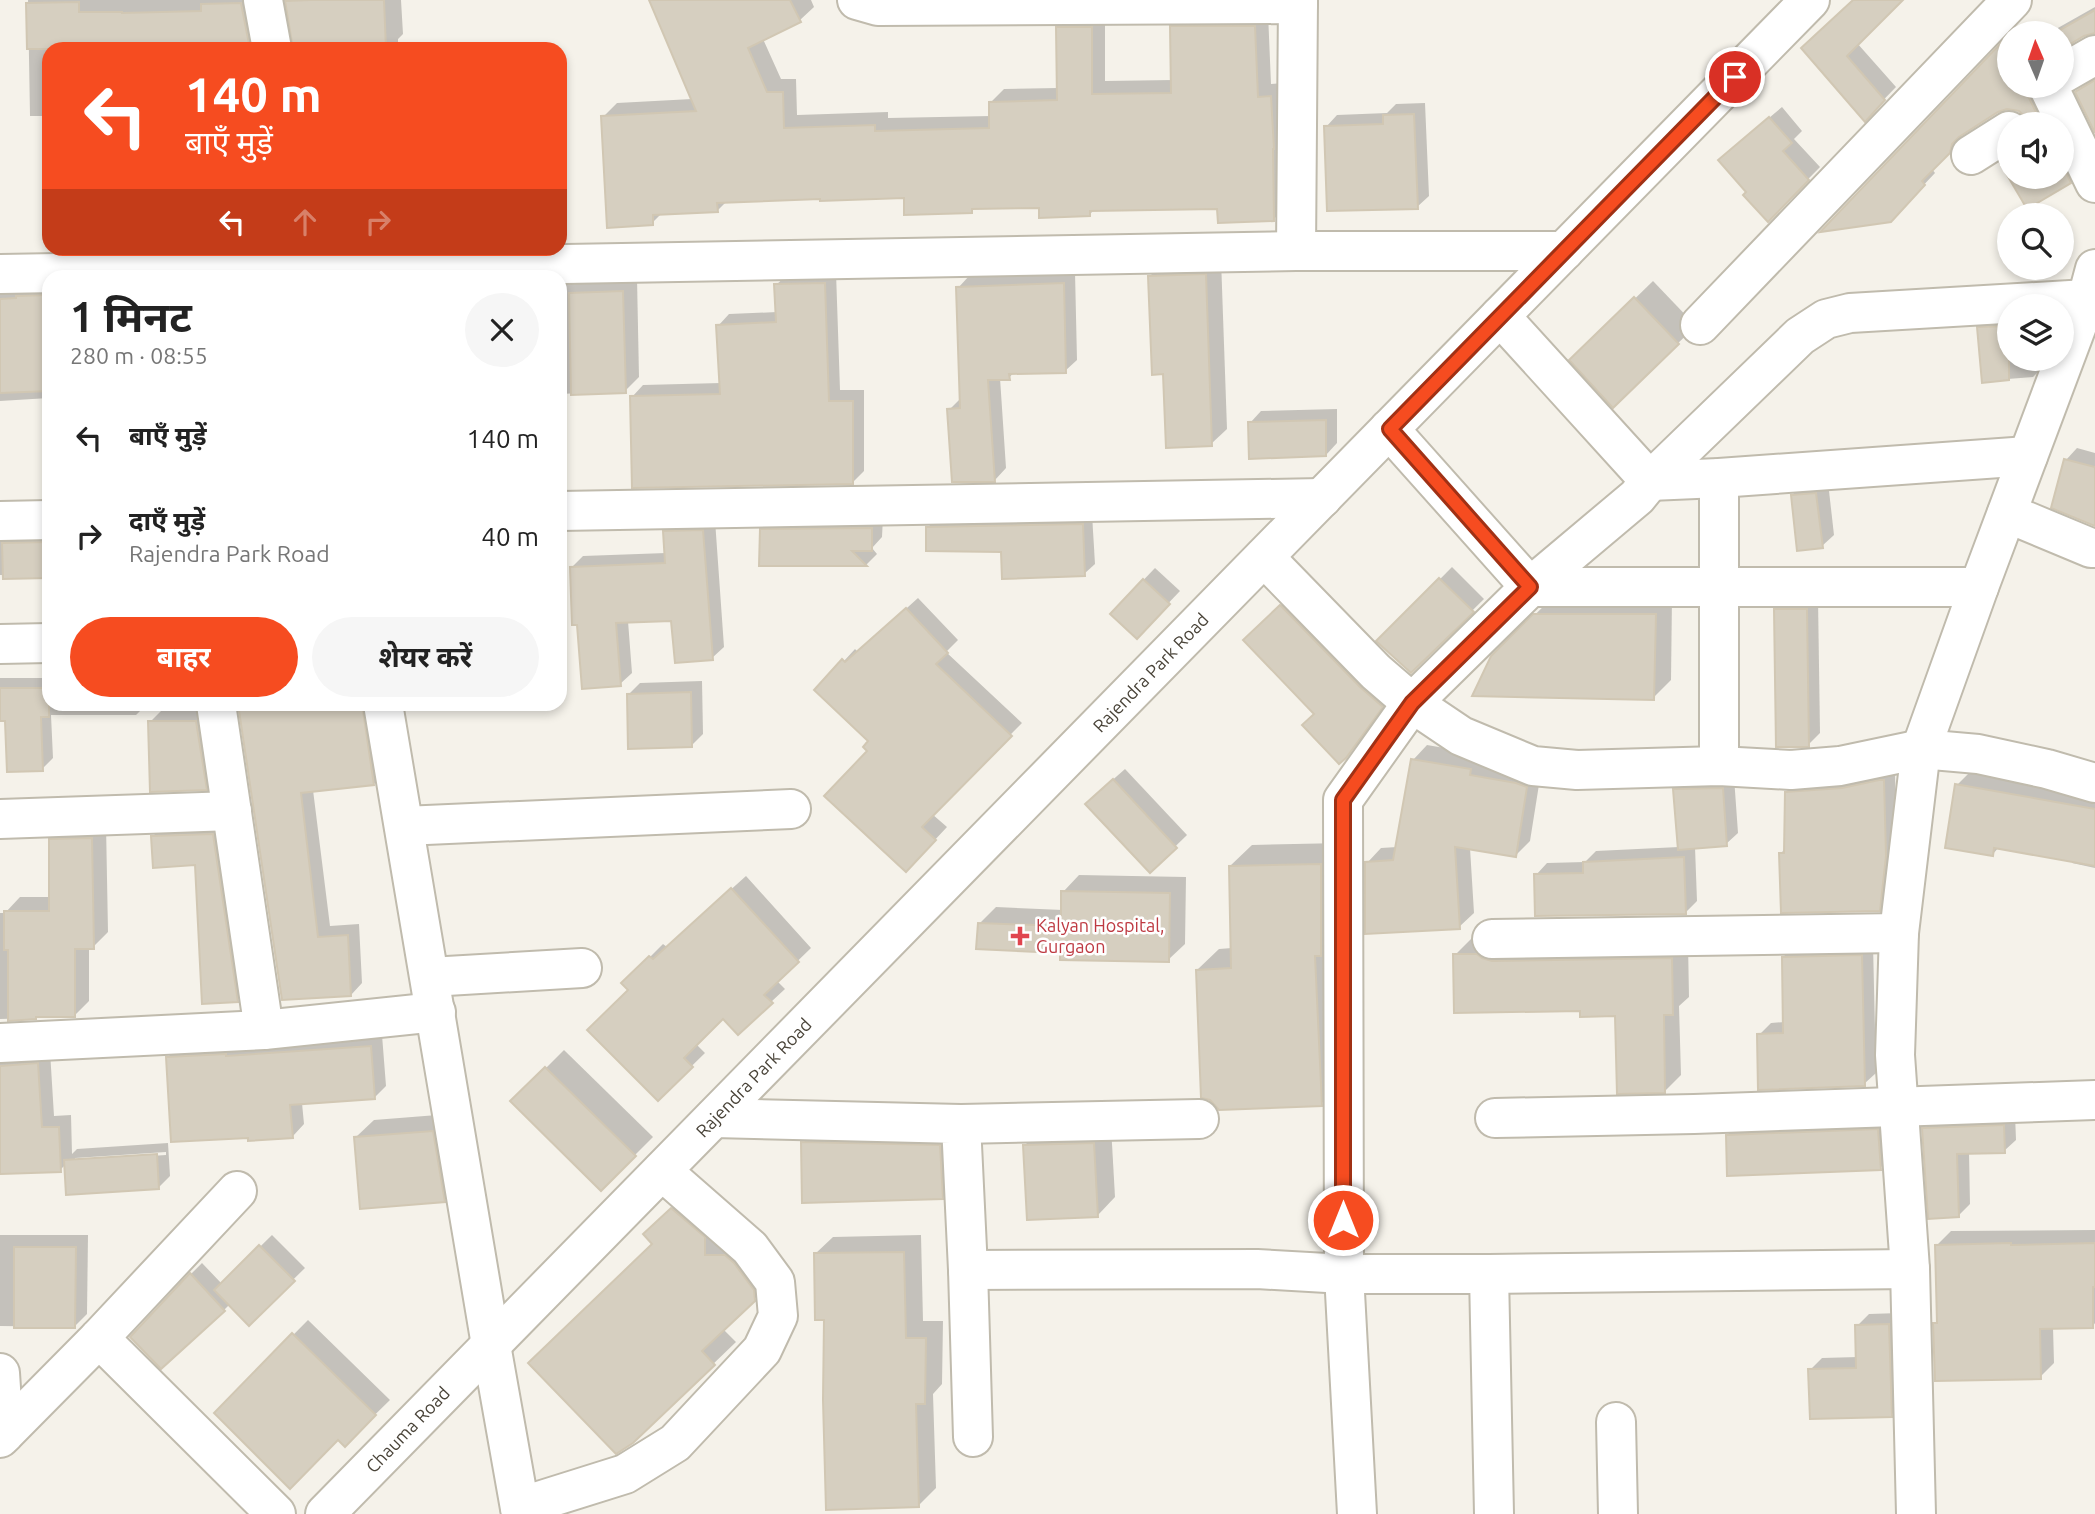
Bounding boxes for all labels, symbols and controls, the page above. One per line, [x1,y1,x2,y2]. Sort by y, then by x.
north arrow [1997,21,2074,98]
map controls [1997,21,2074,371]
pin [1705,47,1765,107]
icon: arrive [1716,58,1754,96]
text: 140 m [185,66,322,121]
icon: left [70,70,161,161]
button: sound [1997,112,2074,189]
text: बाएँ मुड़ें [185,124,273,160]
icon: left [213,203,251,241]
icon: ahead [286,203,324,241]
icon: right [359,203,397,241]
button: search [1997,203,2074,280]
text: 1 मिनट [70,293,192,340]
button: close [465,293,539,367]
button: layers [1997,294,2074,371]
text: 280 m · 08:55 [70,343,208,368]
icon: left [70,419,108,457]
text: बाएँ मुड़ें [129,421,206,450]
text: 140 m [467,424,539,453]
text: दाएँ मुड़ें [129,506,205,535]
icon: right [70,517,108,555]
text: 40 m [481,522,539,551]
text: Rajendra Park Road [129,541,330,566]
street label: Rajendra Park Road [1089,609,1212,736]
button: बाहर [70,617,298,697]
button: शेयर करें [312,617,539,697]
place label: Kalyan Hospital, Gurgaon [1036,915,1164,956]
marker: Kalyan Hospital, Gurgaon [1010,926,1030,946]
street label: Rajendra Park Road [692,1014,815,1141]
position arrow [1306,1183,1380,1257]
street label: Chauma Road [361,1382,453,1476]

